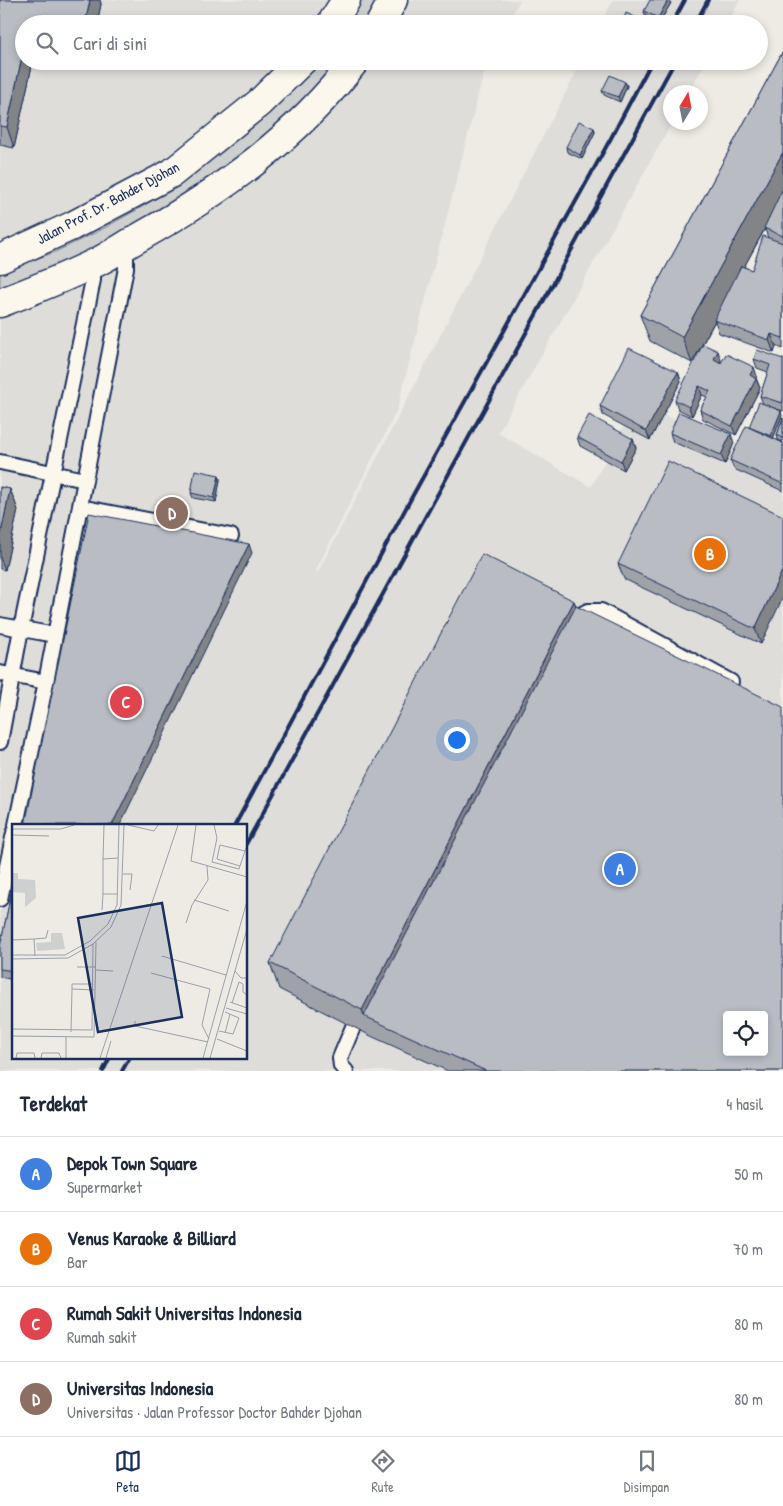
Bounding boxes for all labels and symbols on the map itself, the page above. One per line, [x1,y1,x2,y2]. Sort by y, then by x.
north arrow [663,85,708,130]
street label: Jalan Prof. Dr. Bahder Djohan [33,156,183,249]
pin: D [156,494,188,532]
pin: B [694,535,726,573]
pin: C [110,683,142,721]
your location [444,727,470,753]
inset map [12,824,248,1058]
pin: A [604,850,636,888]

